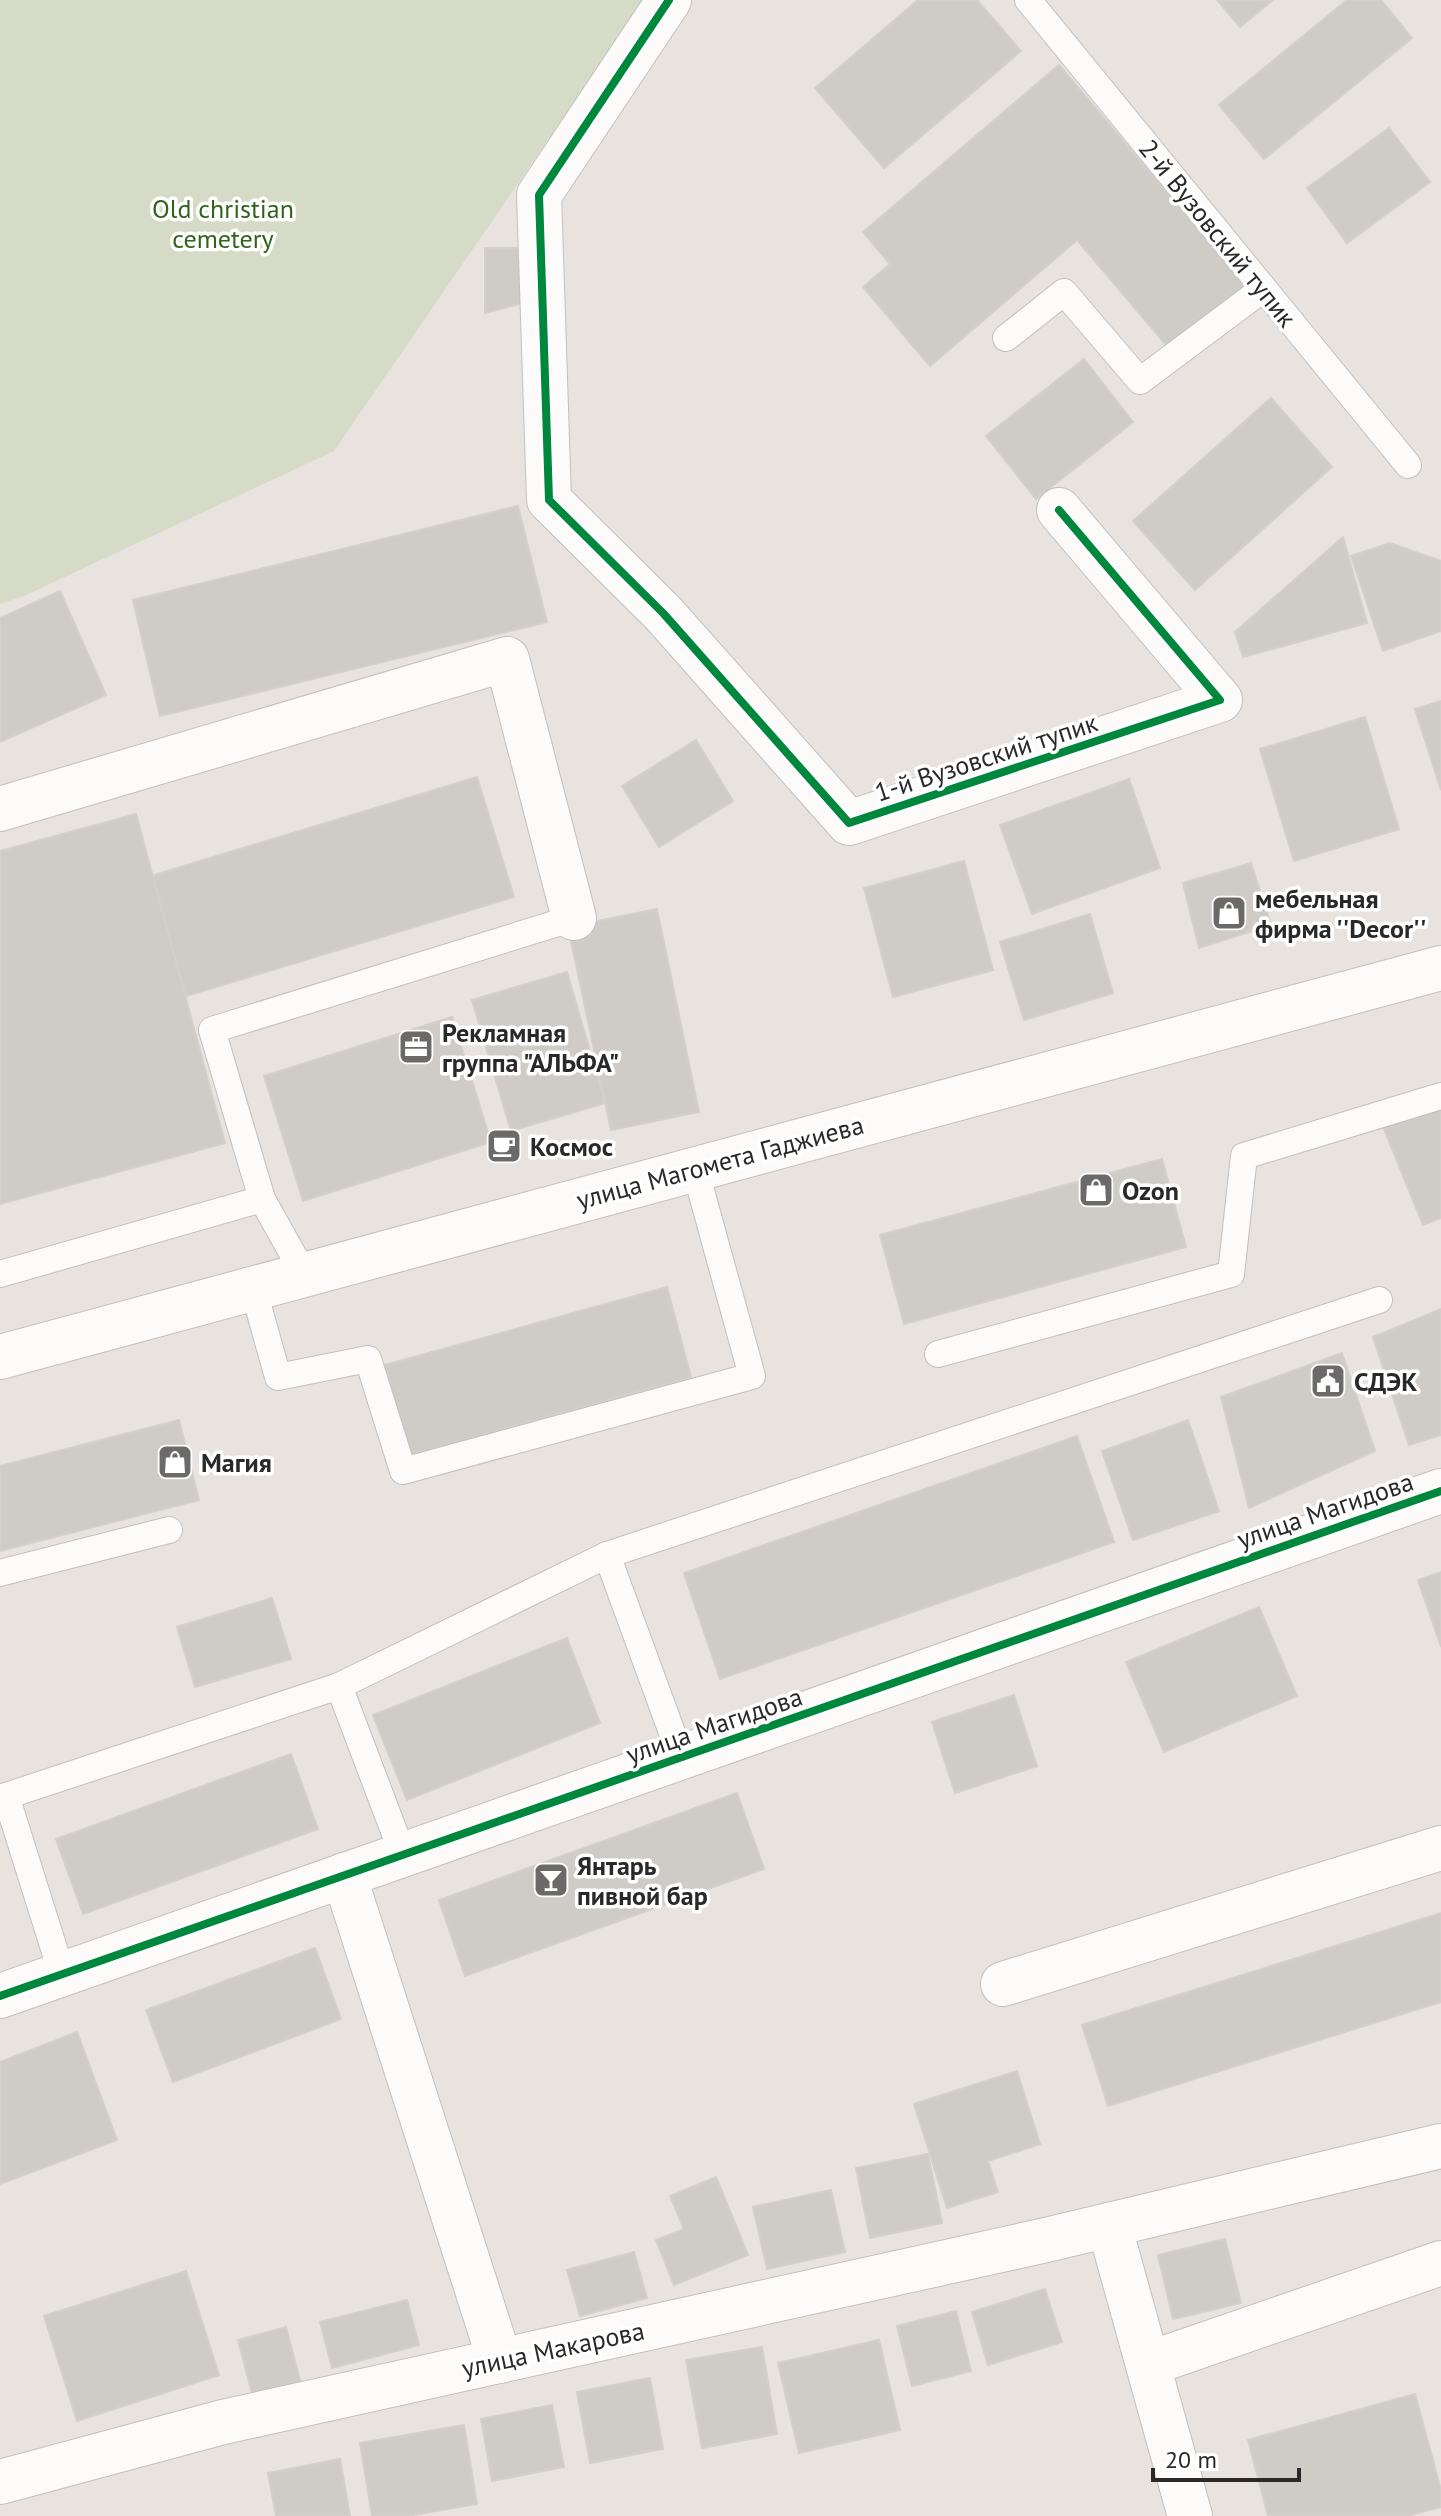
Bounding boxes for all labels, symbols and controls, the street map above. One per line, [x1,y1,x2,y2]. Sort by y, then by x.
street label: 2-й Вузовский тупик [1132,132,1304,334]
park label: Old сhristian cemetery [152,192,294,255]
street label: 1-й Вузовский тупик [870,705,1102,809]
place label: мебельная фирма ''Decor'' [1255,882,1426,945]
shop icon: мебельная фирма ''Decor'' [1210,894,1248,932]
place label: Рекламная группа "АЛЬФА" [442,1016,619,1079]
office icon: Рекламная группа "АЛЬФА" [397,1028,435,1066]
street label: улица Магомета Гаджиева [573,1108,867,1216]
cafe icon: Космос [485,1127,523,1165]
place label: Космос [530,1130,613,1163]
shop icon: Ozon [1077,1171,1115,1209]
place label: Ozon [1122,1174,1179,1207]
public building icon: СДЭК [1309,1362,1347,1400]
place label: СДЭК [1354,1365,1417,1398]
shop icon: Магия [156,1443,194,1481]
place label: Магия [201,1446,272,1479]
street label: улица Магидова [1233,1464,1417,1556]
street label: улица Магидова [622,1679,806,1771]
place label: Янтарь пивной бар [577,1849,708,1912]
bar icon: Янтарь пивной бар [532,1861,570,1899]
street label: улица Макарова [459,2314,647,2384]
scale bar [1153,2432,1299,2482]
text: 20 m [1165,2444,1217,2475]

